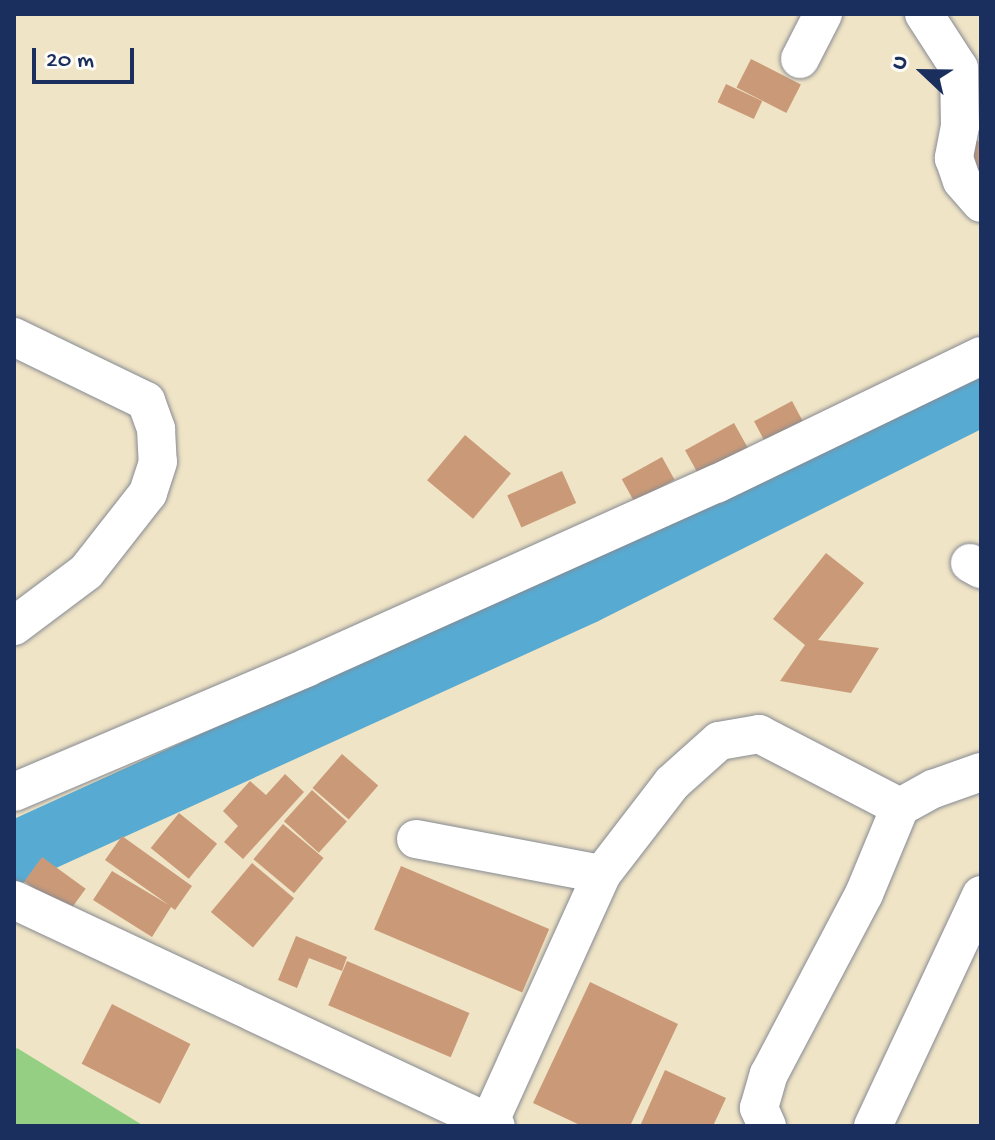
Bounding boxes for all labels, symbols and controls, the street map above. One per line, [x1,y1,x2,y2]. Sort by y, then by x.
scale bar [36,32,138,82]
north arrow [883,32,963,112]
text: 20 m [46,47,94,76]
text: U [886,52,915,74]

